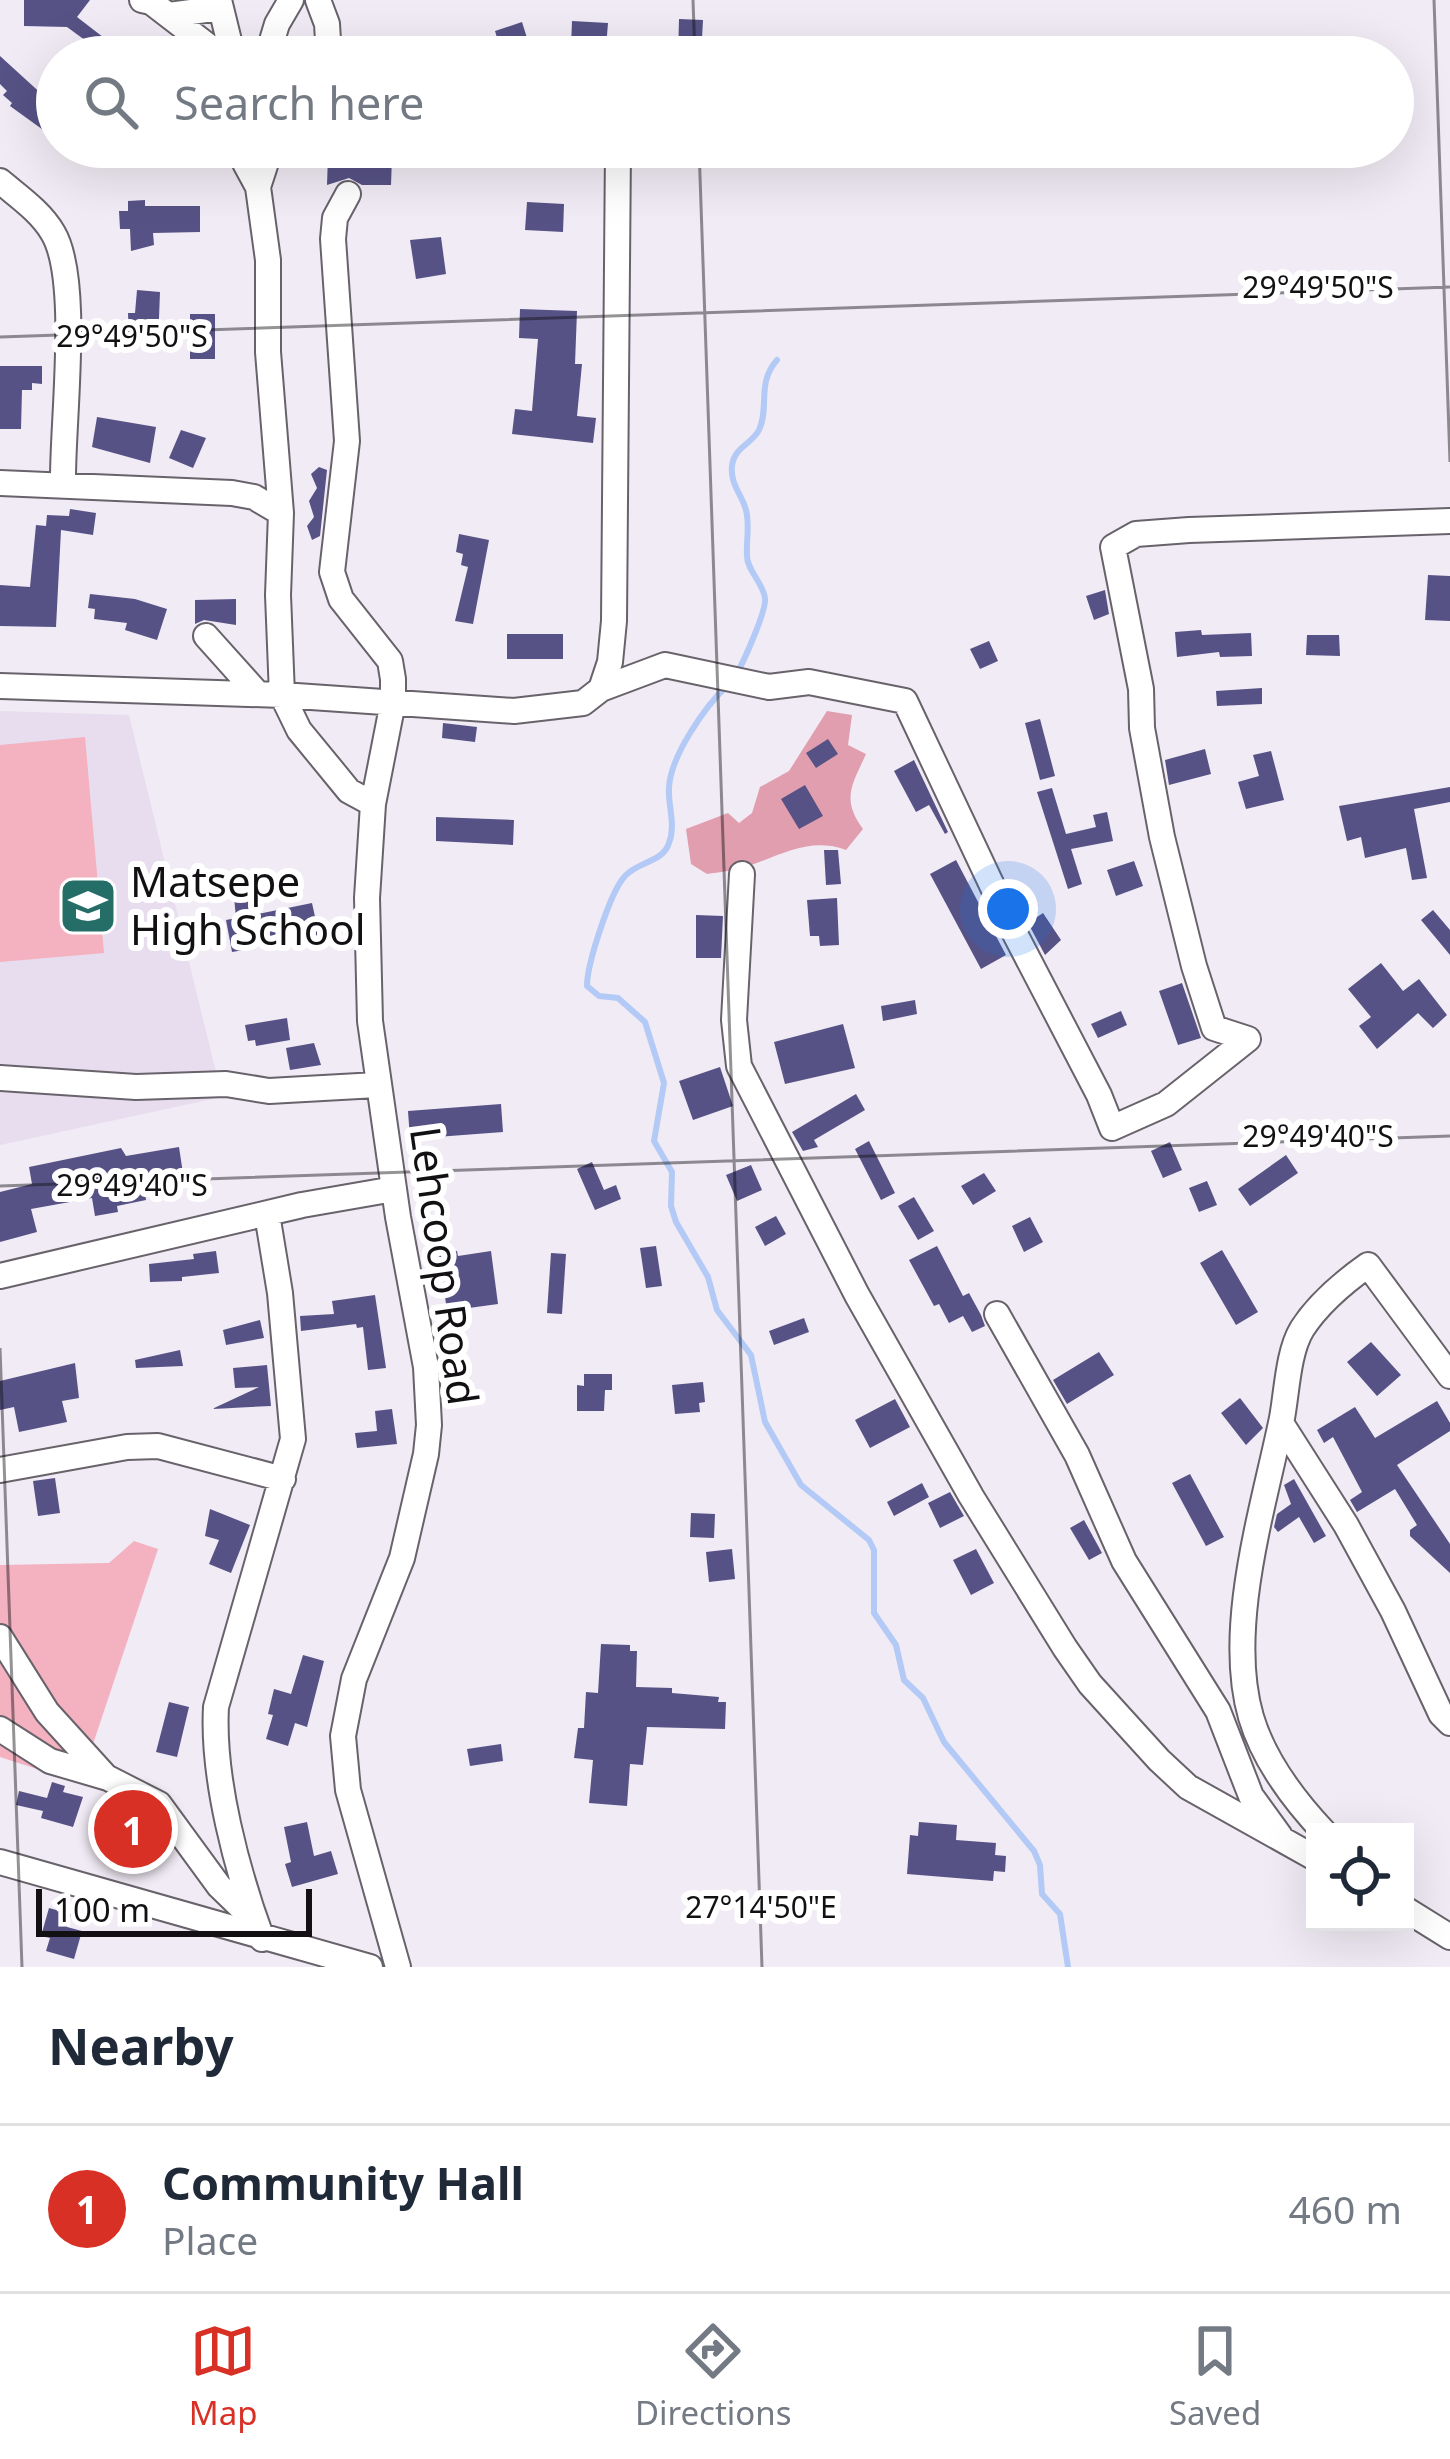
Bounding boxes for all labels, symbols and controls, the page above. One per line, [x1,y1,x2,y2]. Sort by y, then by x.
search box [36,36,1414,168]
icon: search [78,69,144,135]
text: Search here [174,72,424,133]
text: 29°49'50"S [1242,266,1394,307]
text: 29°49'50"S [56,315,208,356]
place label: Matsepe High School [130,852,366,957]
school or university icon: Matsepe High School [57,875,119,937]
your location [978,879,1038,939]
text: 29°49'40"S [1242,1115,1394,1156]
street label: Lehcoop Road [398,1123,493,1409]
text: 29°49'40"S [56,1164,208,1205]
pin: 1 [94,1784,172,1874]
map controls [1306,1823,1414,1931]
button: locate [1306,1823,1414,1931]
scale bar [36,1883,312,1936]
text: 27°14'50"E [685,1886,837,1927]
text: 100 m [54,1887,150,1932]
text: Nearby [48,2010,234,2080]
text: Community Hall [162,2152,524,2213]
text: 1 [76,2182,98,2235]
text: 460 m [1288,2182,1402,2235]
text: Place [162,2213,258,2266]
tab: Map [189,2318,257,2435]
tab: Directions [635,2318,792,2435]
tab: Saved [1169,2318,1261,2435]

